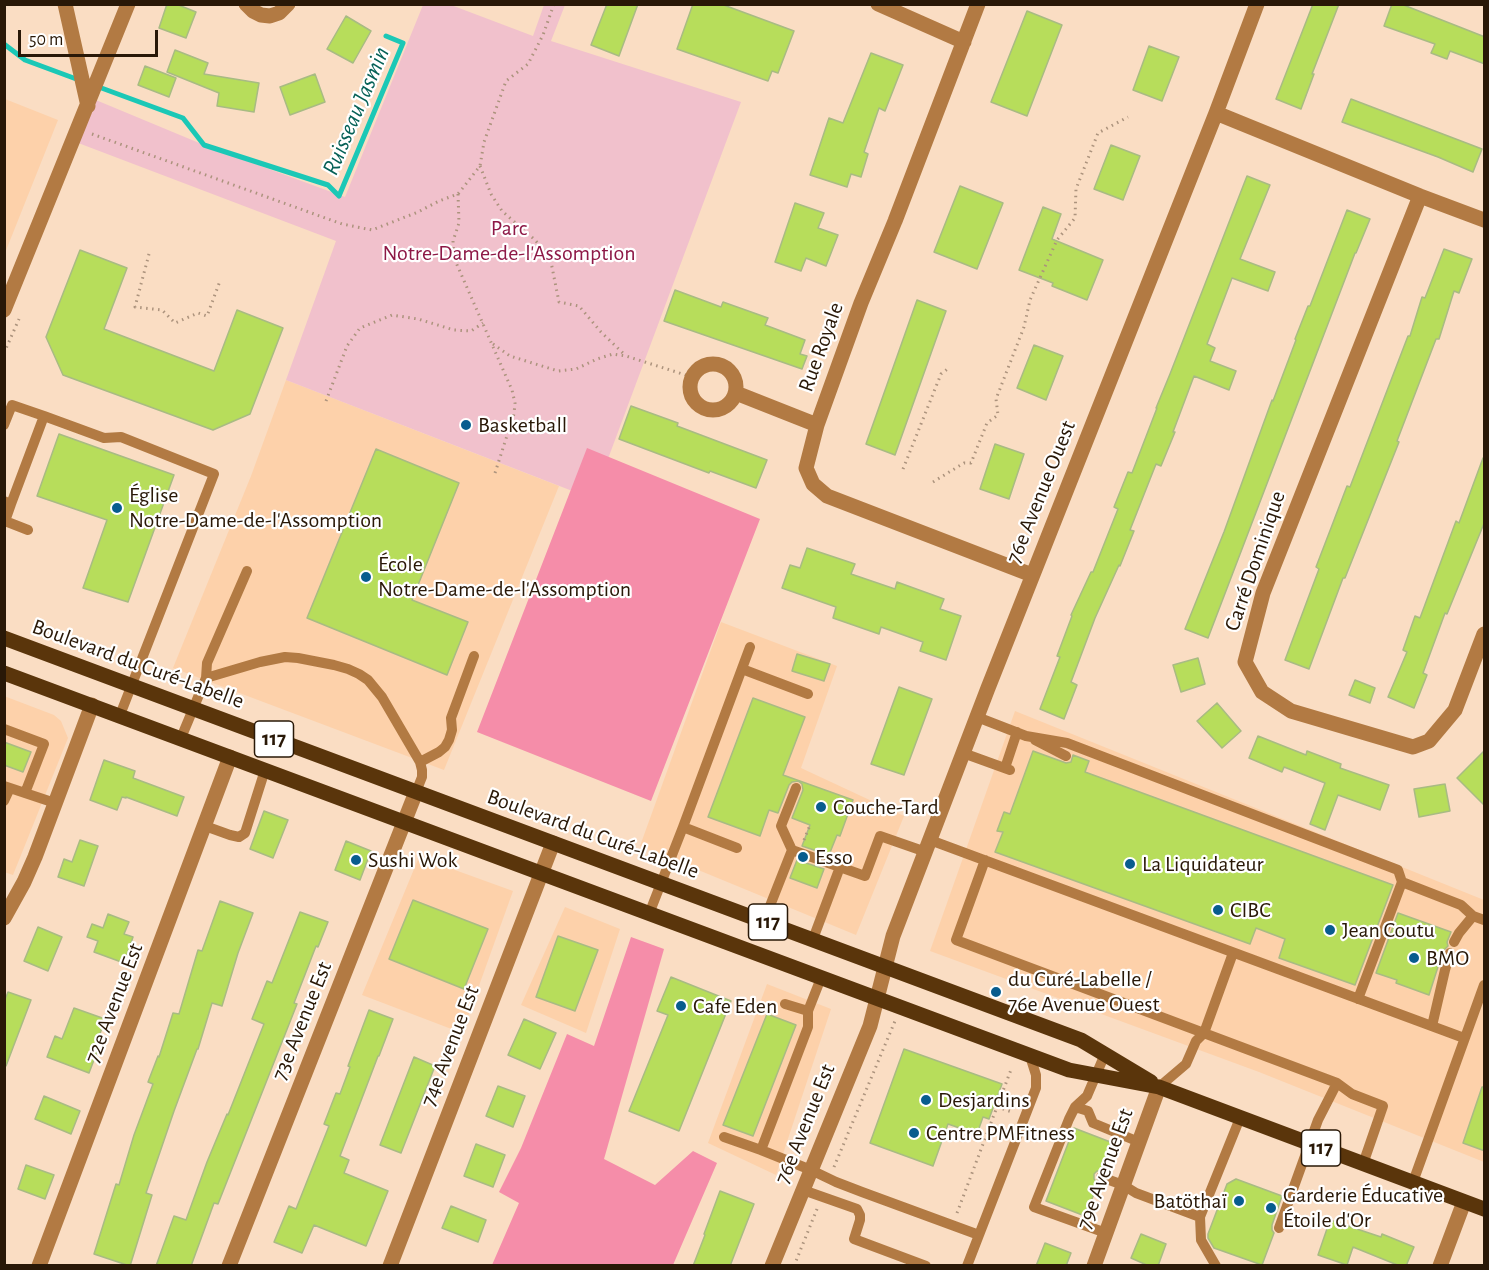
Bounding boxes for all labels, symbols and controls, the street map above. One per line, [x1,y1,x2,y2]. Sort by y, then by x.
scale bar [21,18,160,56]
text: 50 m [29,31,63,49]
water label: Ruisseau Jasmin [316,42,396,180]
park label: Parc Notre-Dame-de-l'Assomption [382,215,636,266]
street label: Rue Royale [793,299,849,395]
place label: Basketball [478,412,567,438]
street label: 76e Avenue Ouest [1000,417,1082,567]
marker: Basketball [459,418,473,432]
place label: Église Notre-Dame-de-l'Assomption [129,482,382,534]
street label: Carré Dominique [1219,488,1291,634]
marker: Église Notre-Dame-de-l'Assomption [110,501,124,515]
place label: École Notre-Dame-de-l'Assomption [378,551,631,602]
marker: École Notre-Dame-de-l'Assomption [359,570,373,584]
street label: Boulevard du Curé-Labelle [28,613,248,715]
road number: 117 [254,721,294,757]
street label: Boulevard du Curé-Labelle [483,783,703,885]
place label: Couche-Tard [833,794,939,820]
marker: Couche-Tard [814,800,828,814]
place label: Esso [815,844,853,870]
place label: Sushi Wok [368,847,458,873]
marker: Esso [796,850,810,864]
place label: La Liquidateur [1142,851,1264,877]
marker: Sushi Wok [349,853,363,867]
marker: La Liquidateur [1123,857,1137,871]
place label: CIBC [1230,897,1271,923]
marker: CIBC [1211,903,1225,917]
road number: 117 [748,904,788,940]
place label: Jean Coutu [1342,917,1435,943]
marker: Jean Coutu [1323,923,1337,937]
street label: 72e Avenue Est [79,939,149,1067]
place label: BMO [1426,945,1469,971]
marker: BMO [1407,951,1421,965]
street label: 73e Avenue Est [266,958,338,1084]
place label: du Curé-Labelle / 76e Avenue Ouest [1008,966,1160,1017]
street label: 74e Avenue Est [415,982,485,1110]
marker: du Curé-Labelle / 76e Avenue Ouest [989,985,1003,999]
place label: Cafe Eden [693,993,777,1019]
marker: Cafe Eden [674,999,688,1013]
street label: 76e Avenue Est [769,1060,841,1188]
place label: Desjardins [938,1087,1030,1113]
marker: Desjardins [919,1093,933,1107]
street label: 79e Avenue Est [1071,1105,1139,1233]
place label: Centre PMFitness [926,1120,1075,1146]
marker: Centre PMFitness [907,1126,921,1140]
road number: 117 [1302,1130,1340,1166]
place label: Garderie Éducative Étoile d'Or [1283,1182,1443,1234]
place label: Batöthaï [1154,1188,1227,1214]
marker: Batöthaï [1232,1194,1246,1208]
marker: Garderie Éducative Étoile d'Or [1264,1201,1278,1215]

